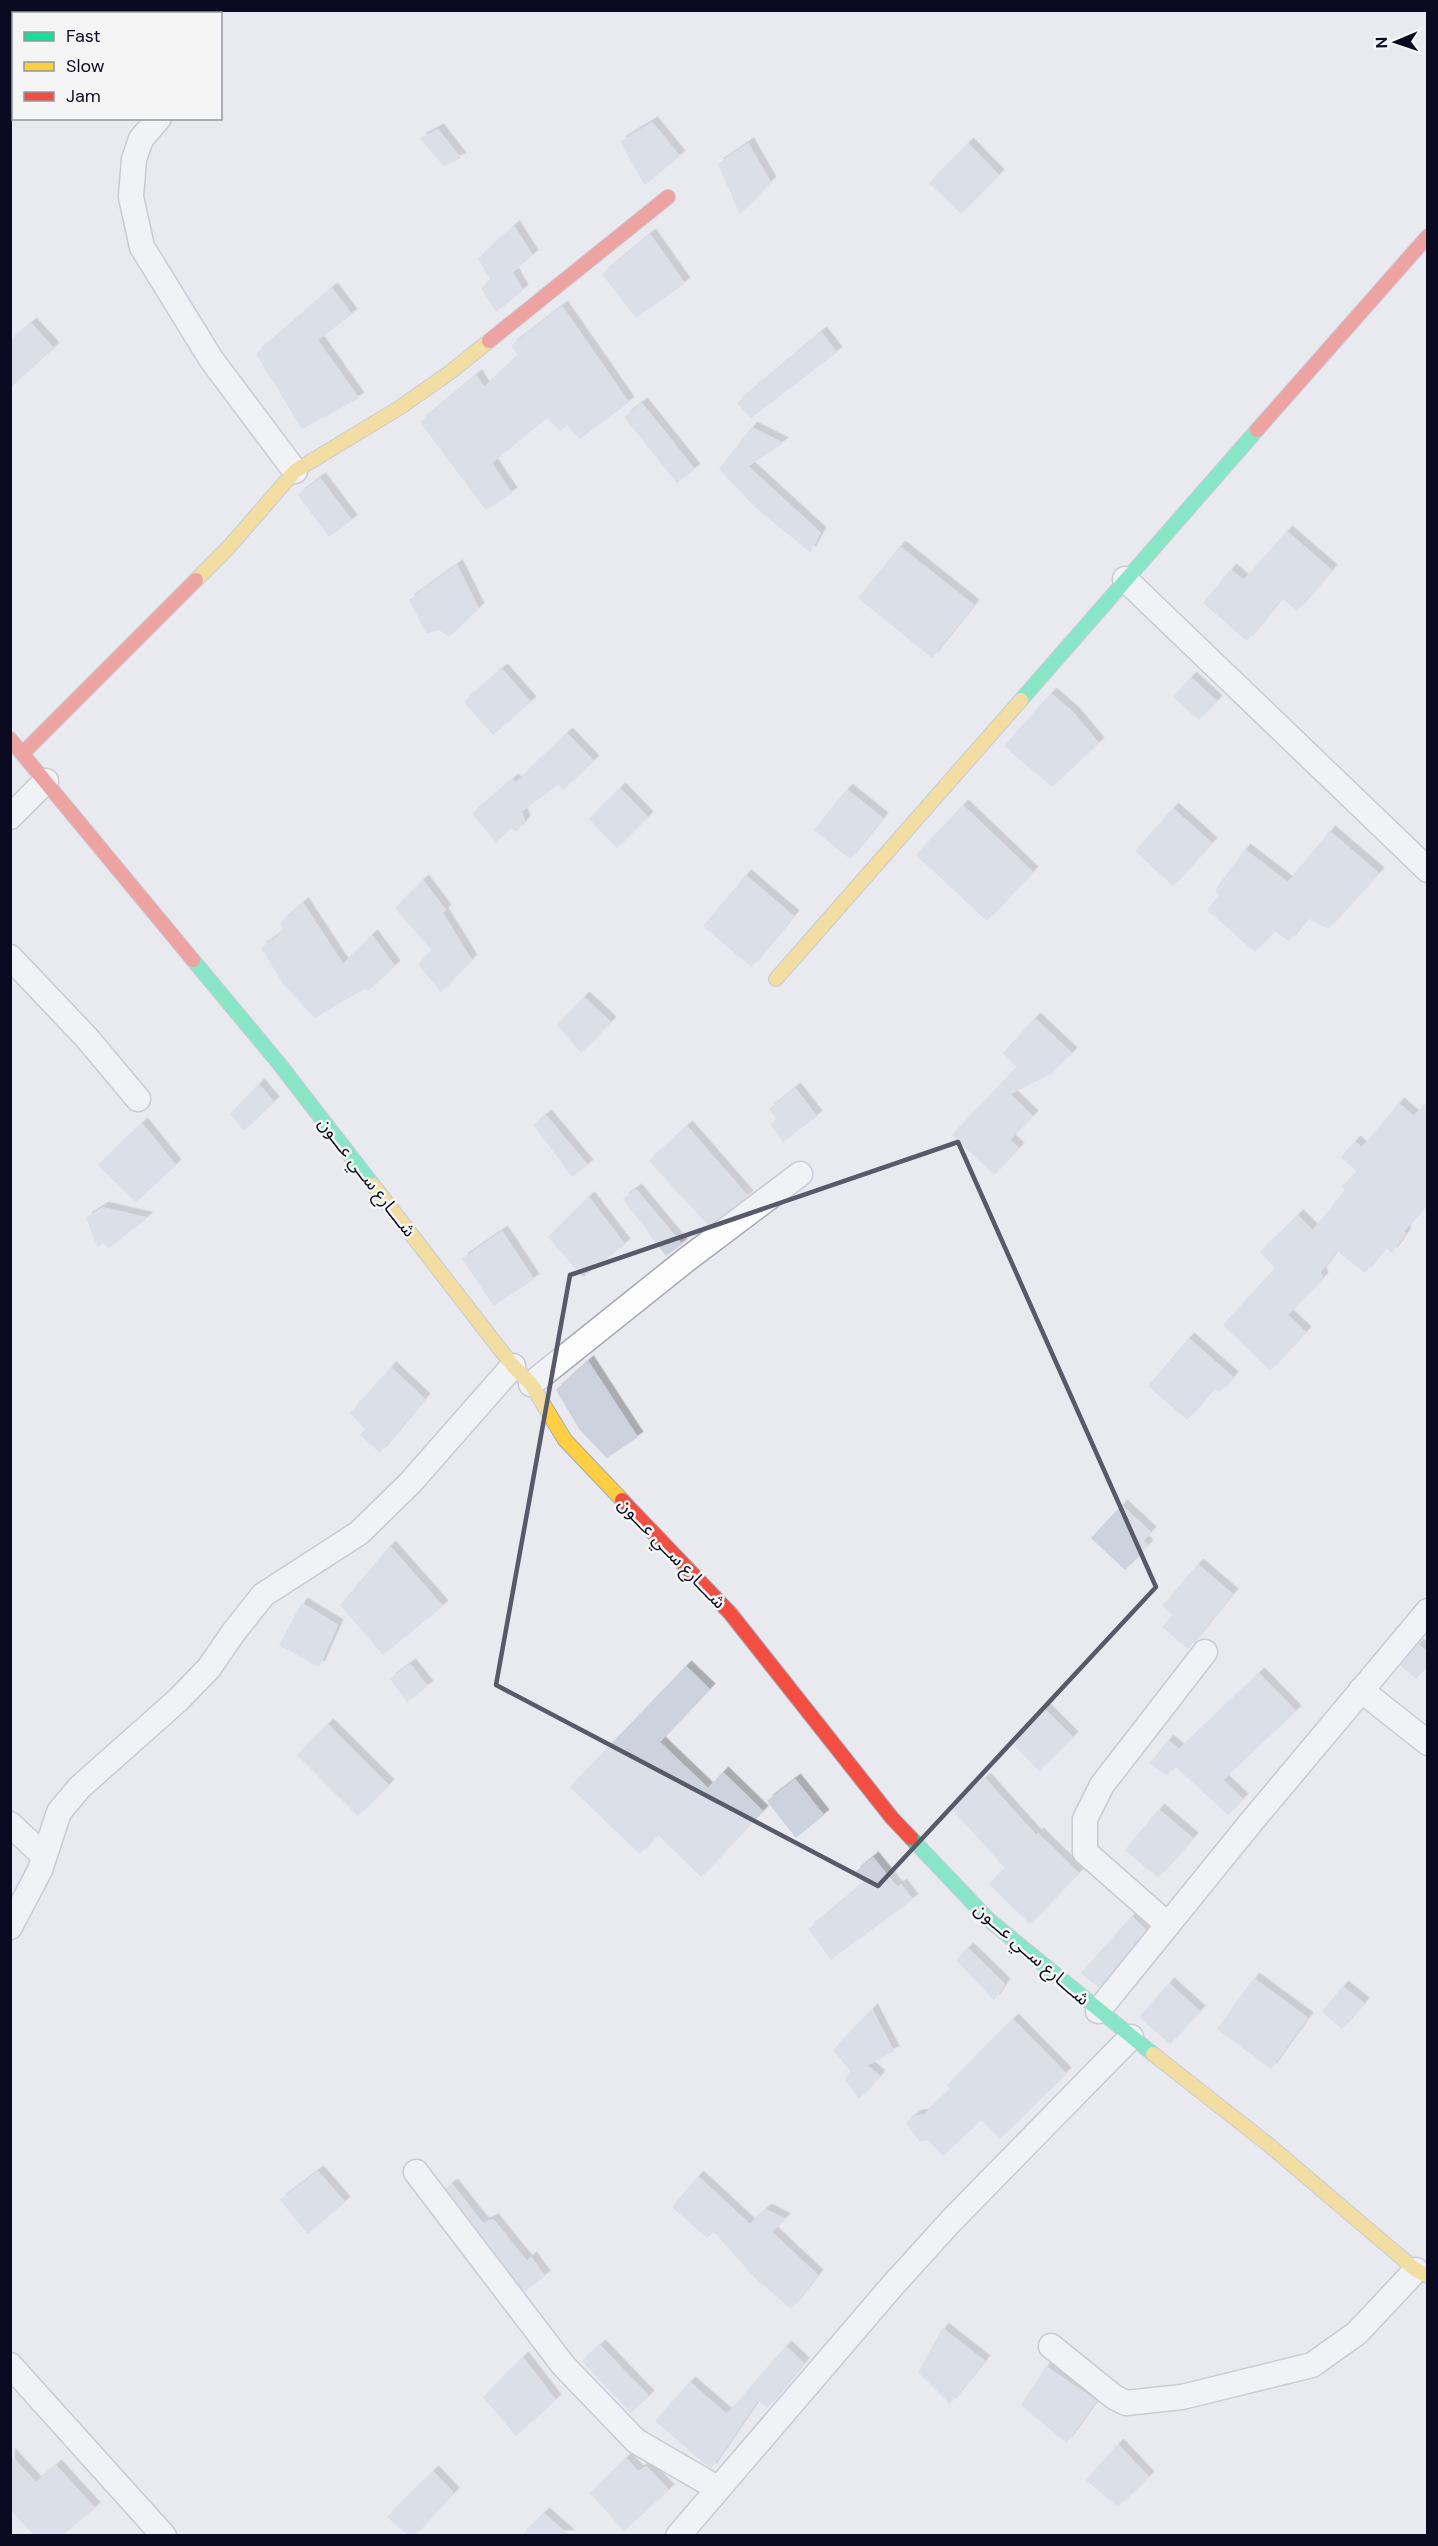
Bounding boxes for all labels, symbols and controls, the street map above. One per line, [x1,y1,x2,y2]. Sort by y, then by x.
legend [12,12,222,120]
north arrow [1366,12,1426,72]
text: Fast [66,24,101,48]
text: N [1371,36,1392,49]
text: Slow [66,54,105,78]
text: Jam [66,84,101,108]
street label: شــــارع ســي عـــون [311,1112,421,1243]
street label: شــــارع ســي عـــون [611,1492,731,1615]
street label: شــــارع ســي عـــون [968,1897,1095,2012]

